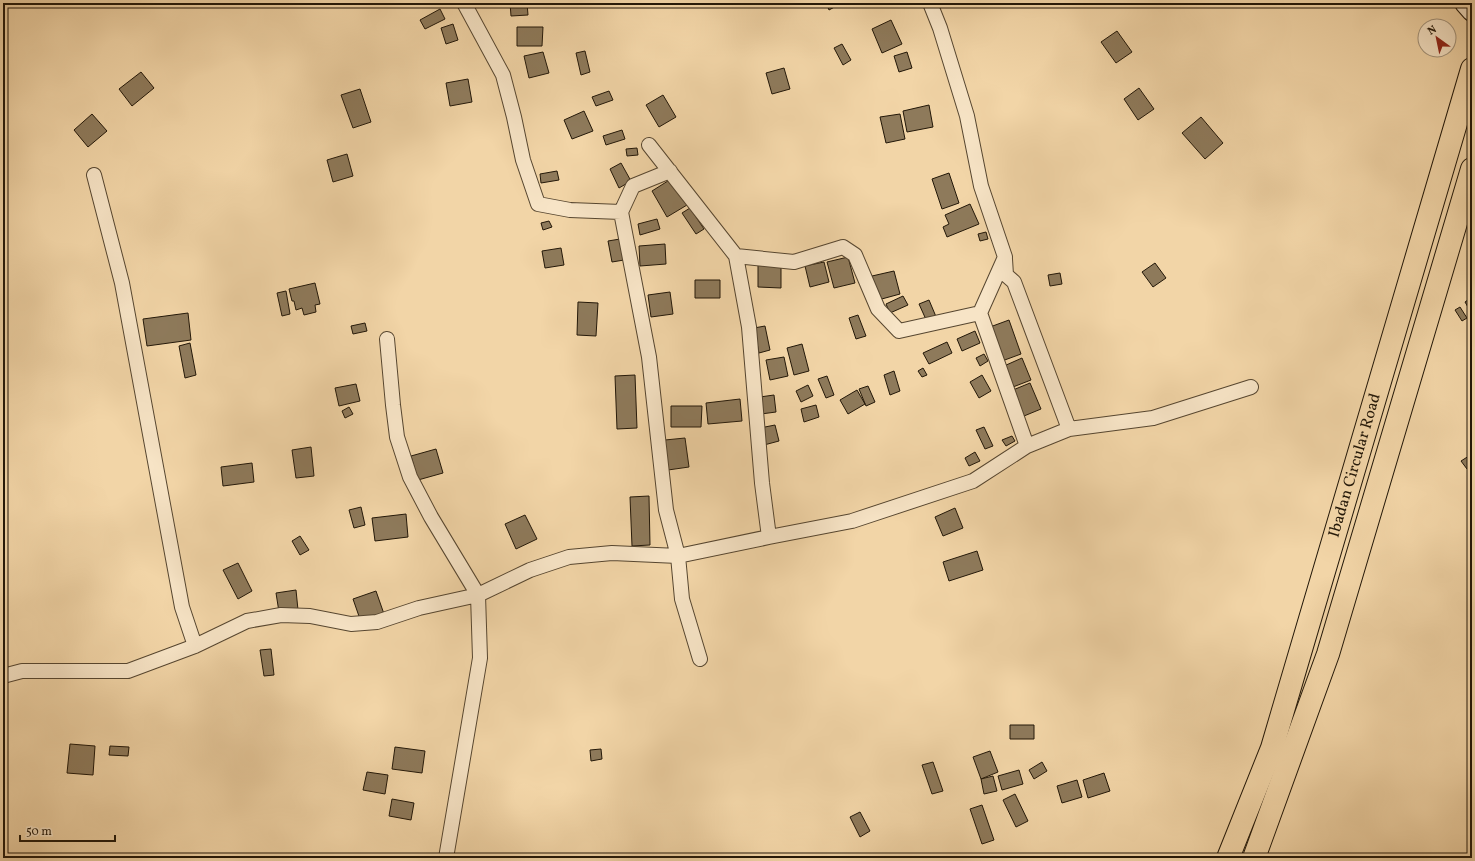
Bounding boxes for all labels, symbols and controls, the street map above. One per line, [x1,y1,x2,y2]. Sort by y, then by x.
north arrow [1417,18,1457,58]
text: N [1425,22,1440,39]
street label: Ibadan Circular Road [1324,391,1387,540]
scale bar [20,817,115,843]
text: 50 m [26,824,52,840]

